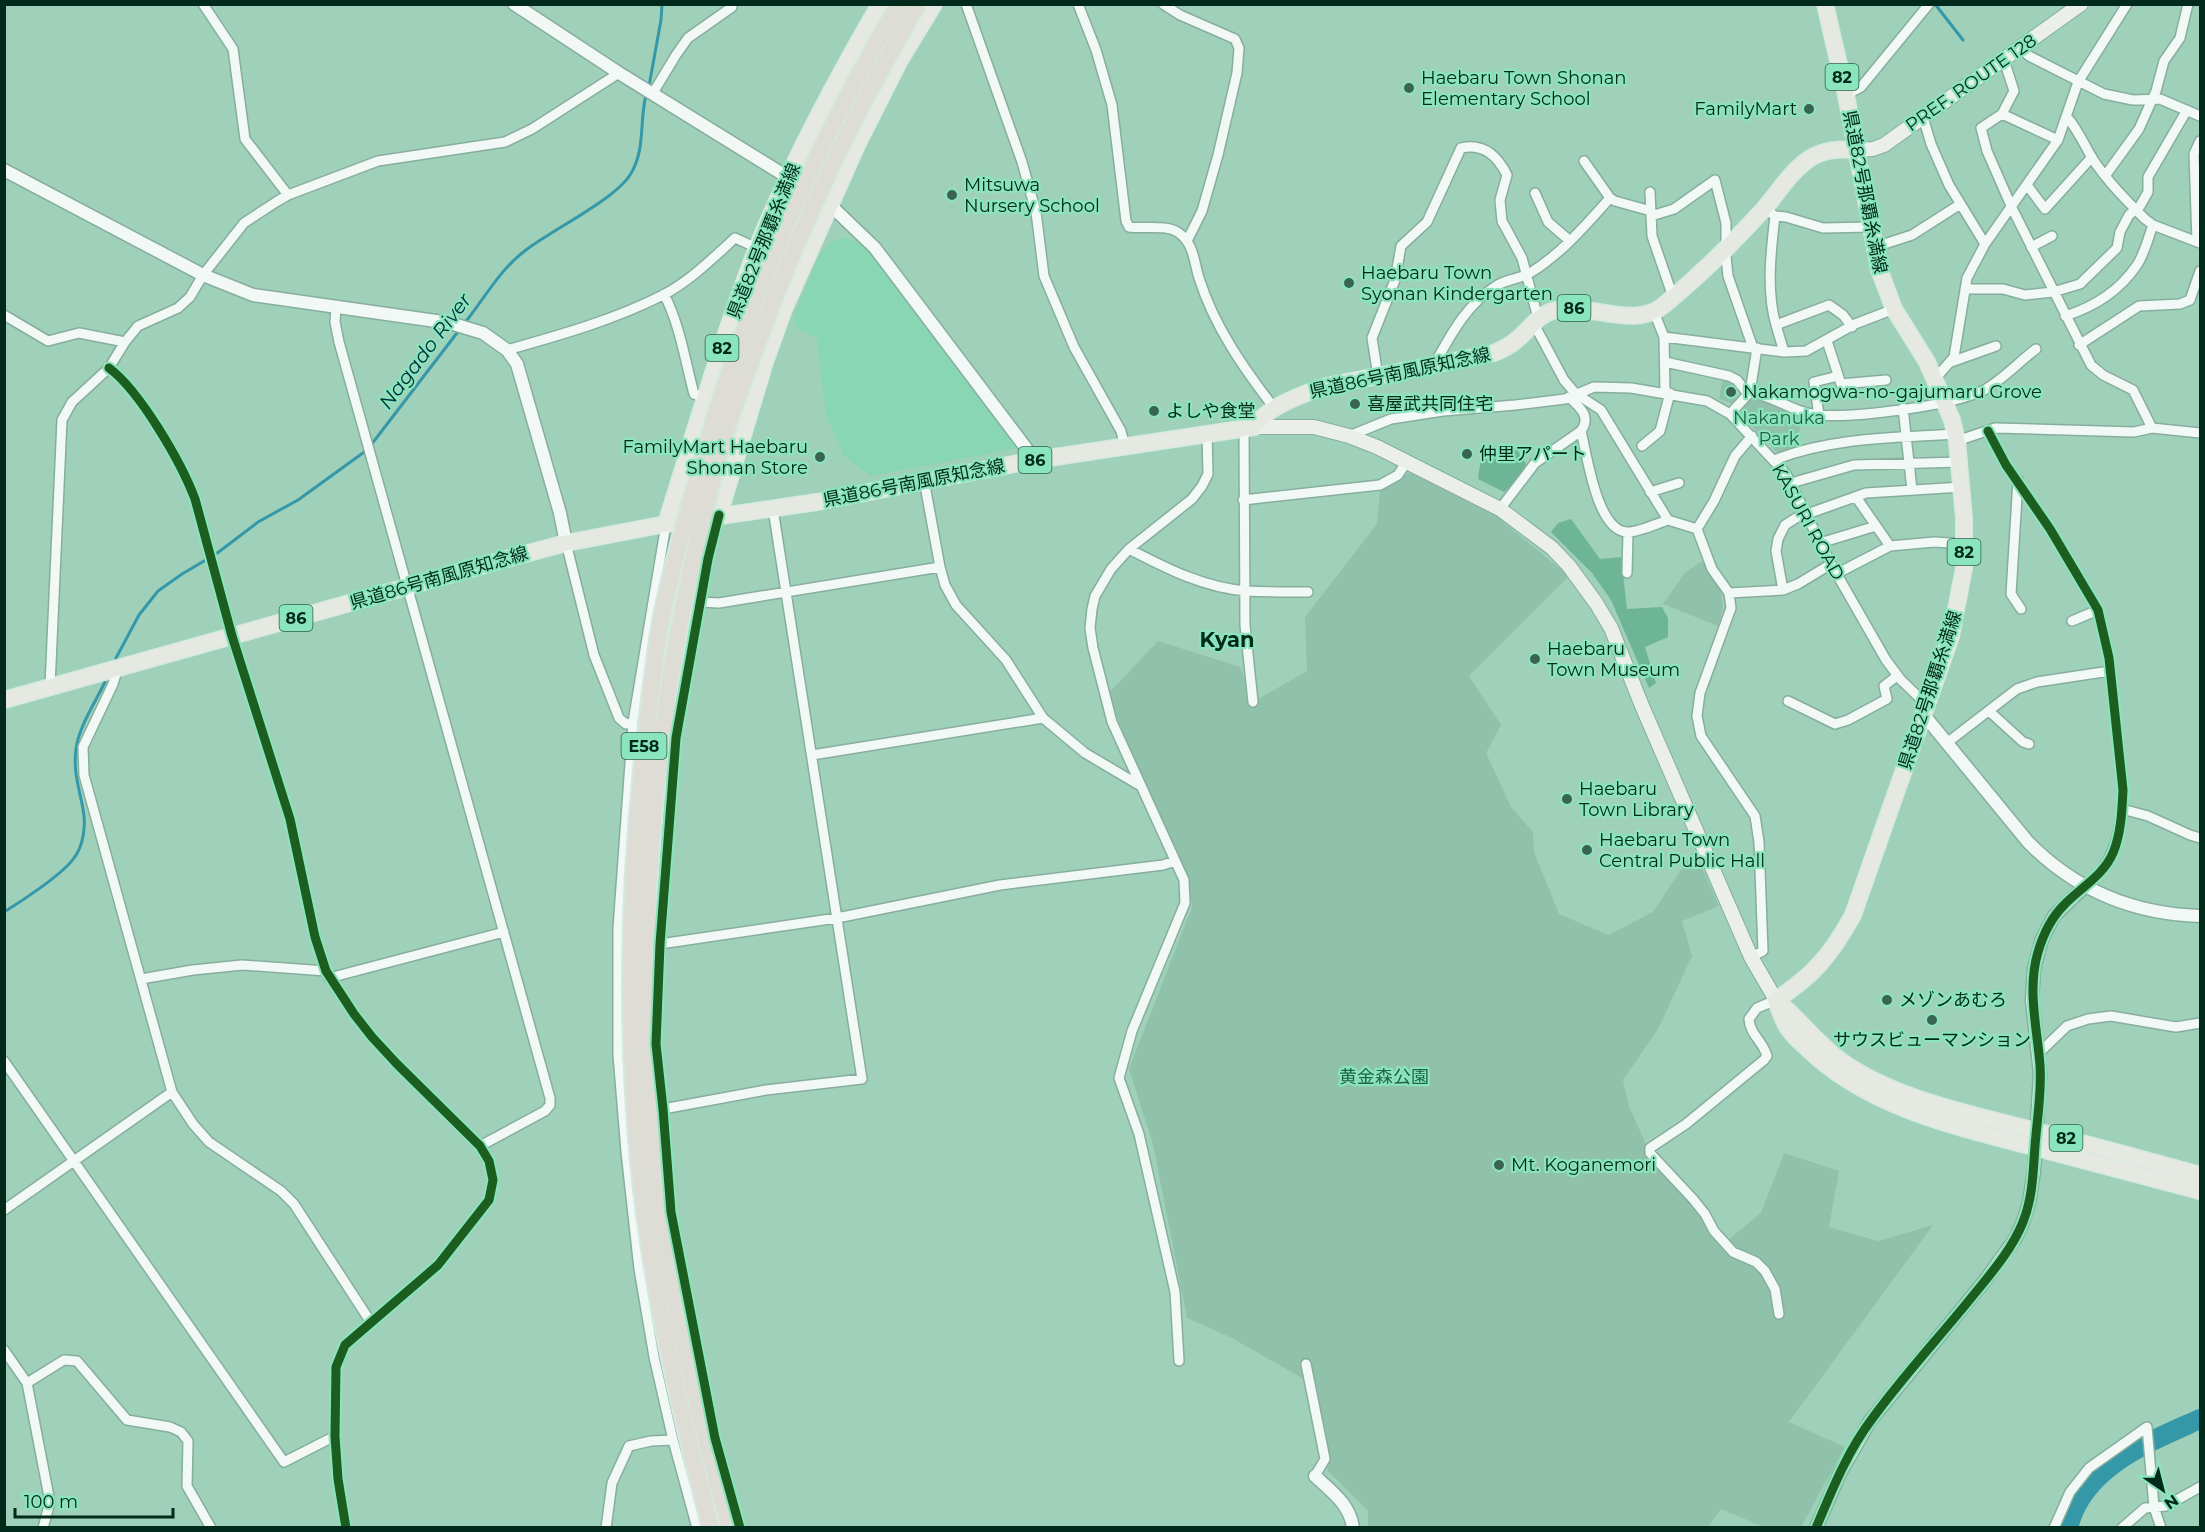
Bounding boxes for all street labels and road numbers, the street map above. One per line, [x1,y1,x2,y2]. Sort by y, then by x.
street label: PREF. ROUTE 128 [1901,30,2041,136]
road number: 82 [1826,64,1858,90]
street label: 県道82号那覇糸満線 [1838,109,1892,275]
street label: 県道82号那覇糸満線 [723,160,805,322]
road number: 86 [1558,295,1590,321]
road number: 82 [706,335,738,361]
street label: 県道86号南風原知念線 [1308,343,1492,403]
road number: 86 [1018,447,1052,473]
street label: 県道86号南風原知念線 [821,455,1007,511]
street label: KASURI ROAD [1767,460,1849,584]
road number: 82 [1948,539,1980,565]
street label: 県道86号南風原知念線 [347,542,531,614]
road number: 86 [280,605,312,631]
street label: 県道82号那覇糸満線 [1894,608,1966,772]
road number: E58 [622,733,666,759]
road number: 82 [2050,1125,2082,1151]

